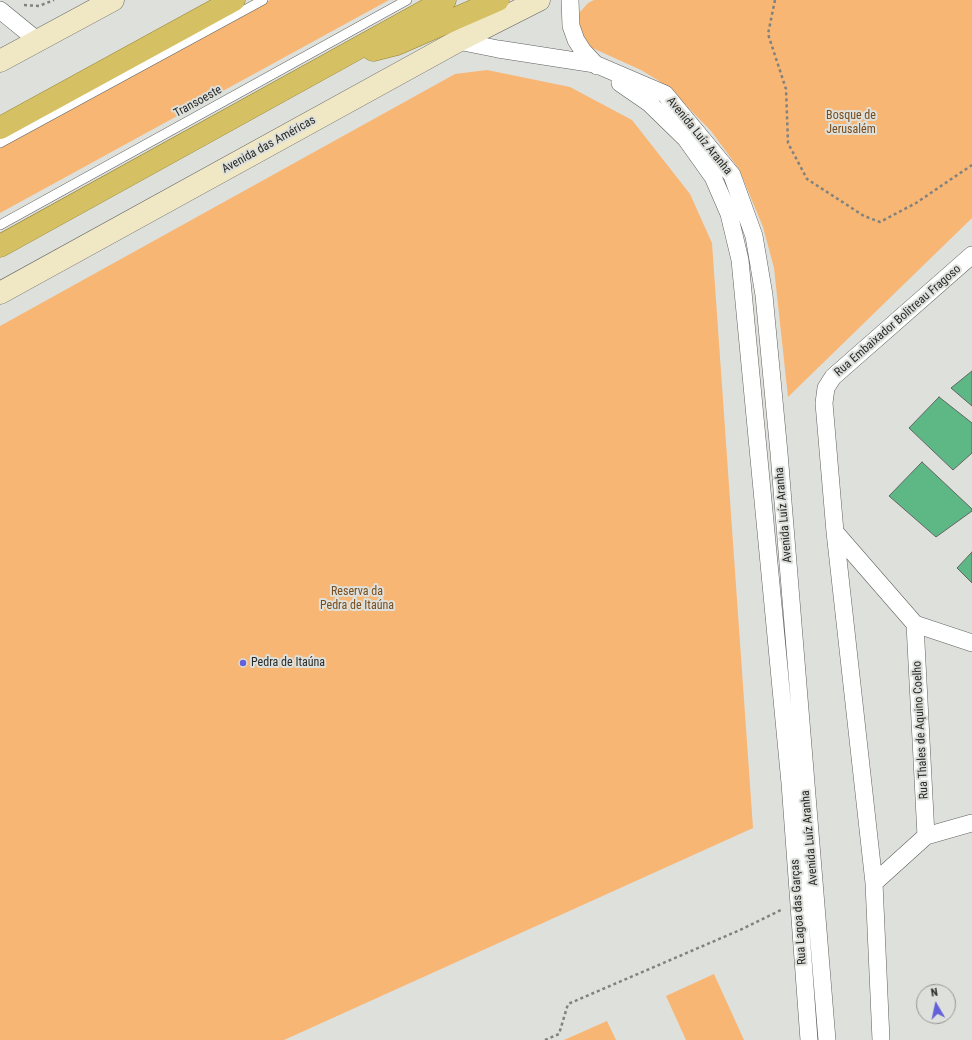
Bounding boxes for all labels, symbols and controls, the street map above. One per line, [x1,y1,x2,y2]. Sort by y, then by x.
street label: Transoeste [172,83,224,121]
street label: Avenida Luíz Aranha [663,94,735,178]
park label: Bosque de Jerusalém [826,109,876,137]
street label: Avenida das Américas [220,113,318,177]
street label: Rua Embaixador Bolitreau Fragoso [832,262,964,380]
street label: Avenida Luíz Aranha [773,467,795,563]
park label: Reserva da Pedra de Itaúna [320,585,394,613]
place label: Pedra de Itaúna [251,656,325,670]
marker: Pedra de Itaúna [238,658,248,668]
street label: Rua Thales de Aquino Coelho [910,660,932,800]
street label: Avenida Luíz Aranha [799,790,821,886]
street label: Rua Lagoa das Garças [788,859,810,965]
north arrow [916,984,956,1024]
text: N [930,986,939,1000]

